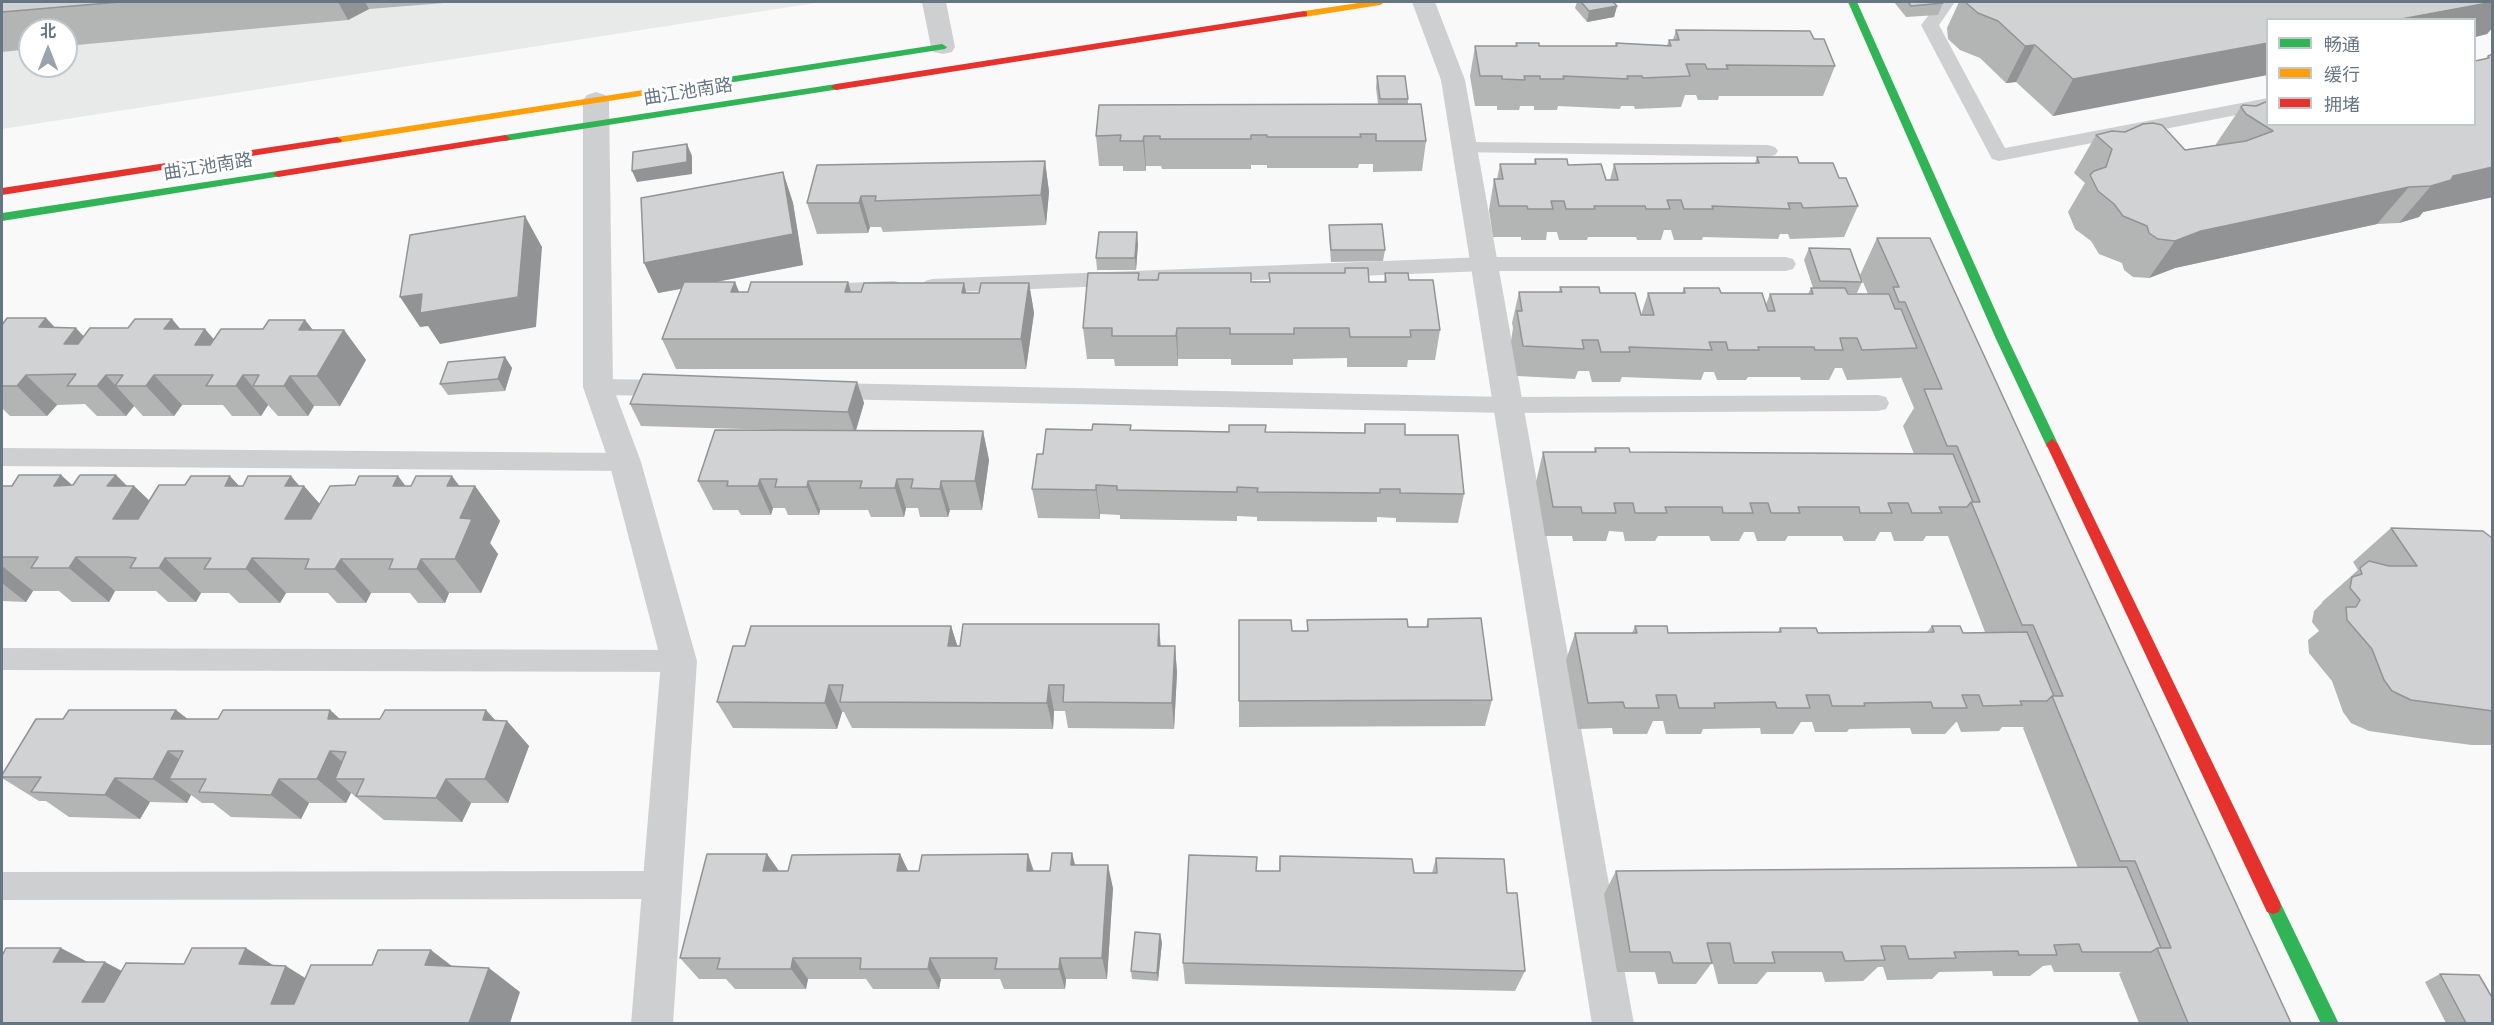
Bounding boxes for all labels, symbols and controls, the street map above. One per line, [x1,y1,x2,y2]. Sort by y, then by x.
north arrow [18,18,78,78]
legend [2266,18,2476,126]
text: 北 [40,22,56,41]
text: 畅通 [2324,34,2360,56]
text: 缓行 [2324,64,2360,86]
street label: 曲江池南路 [642,74,734,110]
text: 拥堵 [2324,94,2360,116]
street label: 曲江池南路 [162,149,254,185]

